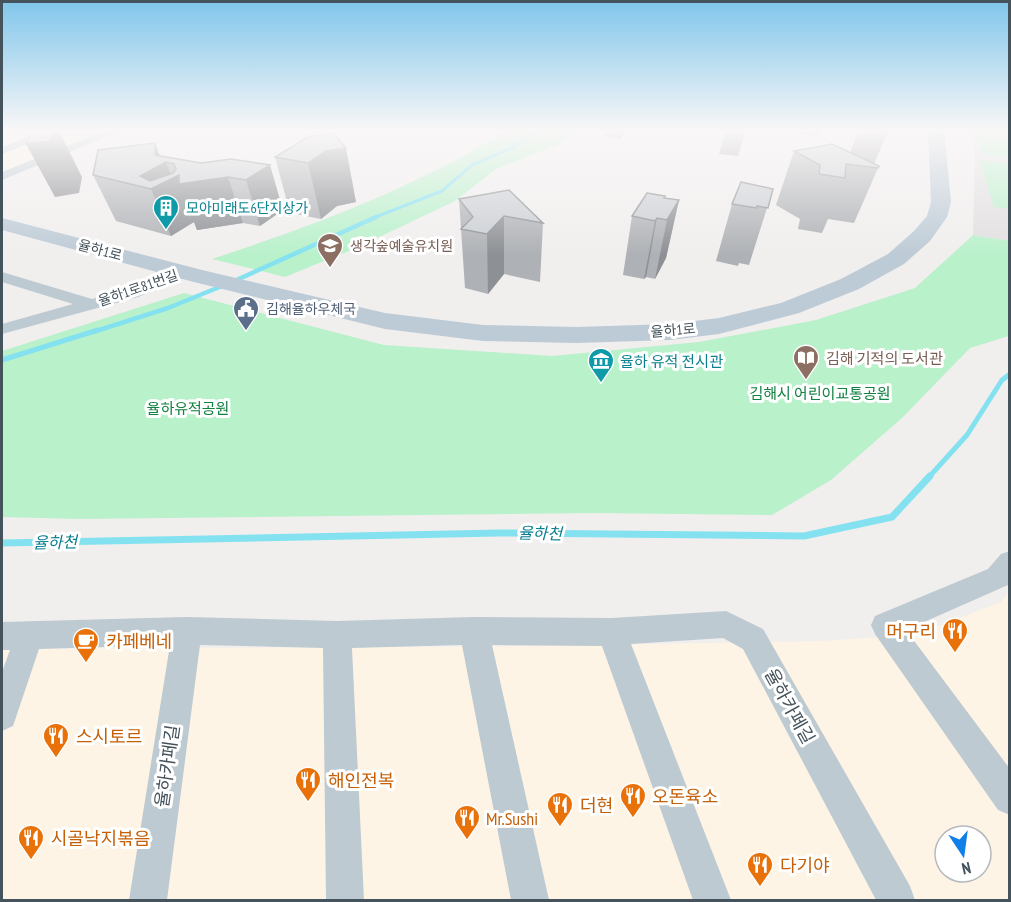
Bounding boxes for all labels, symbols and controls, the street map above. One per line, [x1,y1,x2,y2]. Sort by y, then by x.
building icon: 모아미래도6단지상가 [151,193,181,231]
place label: 모아미래도6단지상가 [186,199,308,217]
school or university icon: 생각숲예술유치원 [315,231,345,269]
street label: 율하1로 [76,235,124,265]
place label: 생각숲예술유치원 [350,237,453,255]
street label: 율하1로81번길 [96,266,180,310]
public building icon: 김해율하우체국 [231,294,261,332]
place label: 김해율하우체국 [266,300,356,318]
street label: 율하1로 [650,319,696,341]
library icon: 김해 기적의 도서관 [791,343,821,381]
museum icon: 율하 유적 전시관 [586,346,616,384]
place label: 김해 기적의 도서관 [826,349,943,368]
place label: 율하 유적 전시관 [620,352,723,371]
park label: 김해시 어린이교통공원 [749,384,891,403]
park label: 율하유적공원 [147,399,229,418]
water label: 율하천 [518,523,565,543]
water label: 율하천 [33,532,80,552]
restaurant icon: 머구리 [940,616,970,654]
place label: 머구리 [886,620,936,643]
cafe icon: 카페베네 [71,626,101,664]
place label: 카페베네 [106,630,172,653]
street label: 율하카페길 [760,664,820,748]
restaurant icon: 스시토르 [41,721,71,759]
street label: 율하카페길 [150,723,184,809]
place label: 스시토르 [76,725,142,748]
restaurant icon: 해인전복 [293,765,323,803]
place label: 해인전복 [328,769,394,792]
restaurant icon: 오돈육소 [618,781,648,819]
place label: 오돈육소 [652,785,718,808]
restaurant icon: 더현 [545,790,575,828]
place label: 더현 [580,794,613,817]
restaurant icon: Mr.Sushi [452,803,482,841]
place label: Mr.Sushi [486,807,538,830]
restaurant icon: 시골낙지볶음 [16,823,46,861]
north arrow [933,824,993,884]
place label: 시골낙지볶음 [51,827,150,850]
restaurant icon: 다기야 [745,850,775,888]
place label: 다기야 [780,854,830,877]
text: N [960,858,973,879]

